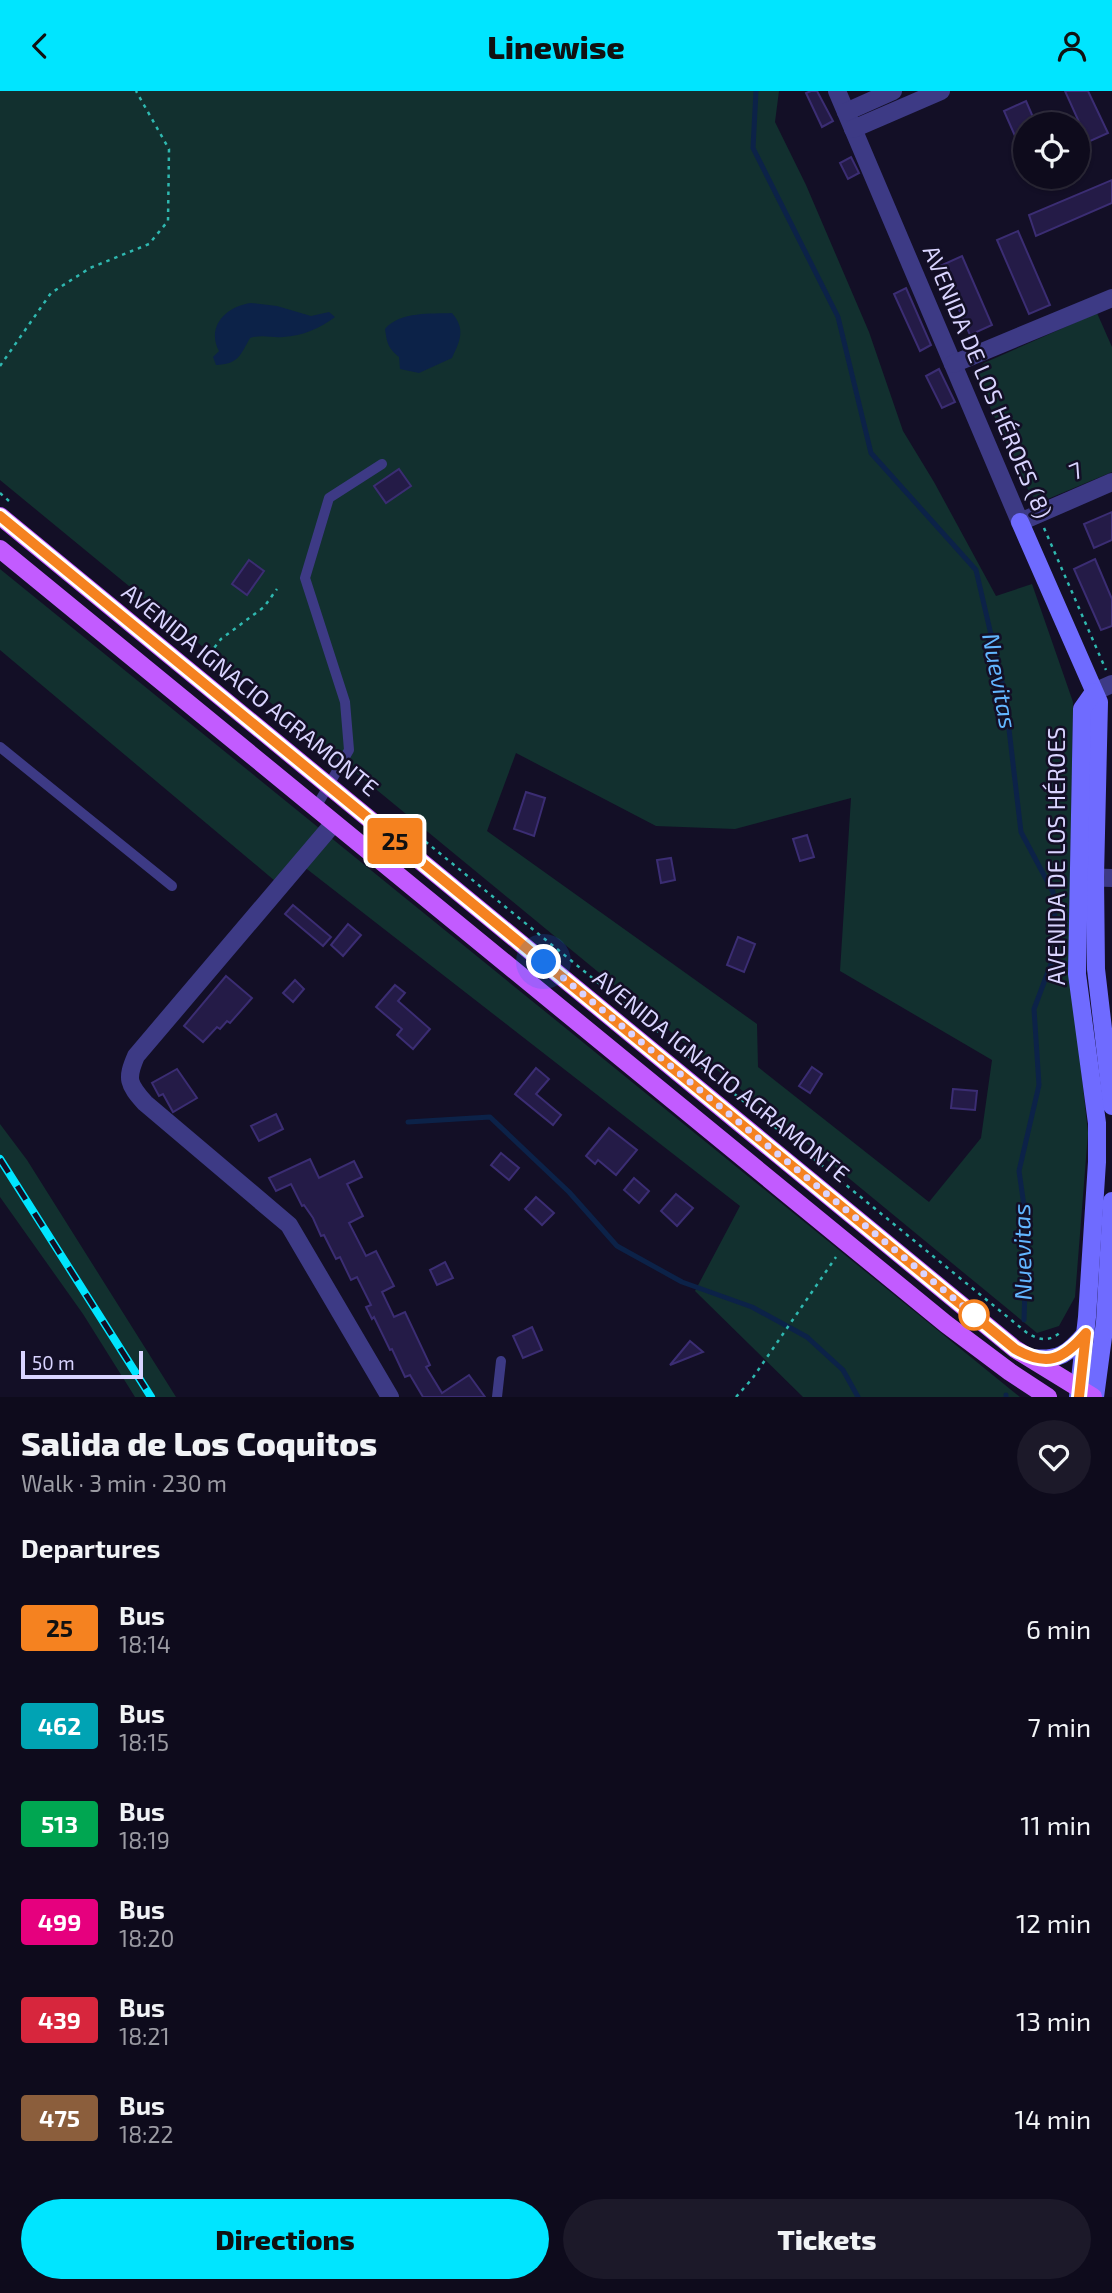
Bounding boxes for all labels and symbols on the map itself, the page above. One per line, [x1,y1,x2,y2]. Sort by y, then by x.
street label: AVENIDA DE LOS HÉROES (8) [918,241,1058,522]
street label: 7 [1065,455,1087,485]
street label: AVENIDA IGNACIO AGRAMONTE [117,577,385,801]
water label: Nuevitas [977,630,1024,731]
street label: AVENIDA DE LOS HÉROES [1042,727,1070,985]
line badge: 25 [364,818,426,864]
your location [526,944,561,979]
street label: AVENIDA IGNACIO AGRAMONTE [588,963,856,1187]
water label: Nuevitas [1006,1203,1037,1301]
unlabelled marker [959,1300,989,1330]
scale bar [21,1348,144,1380]

